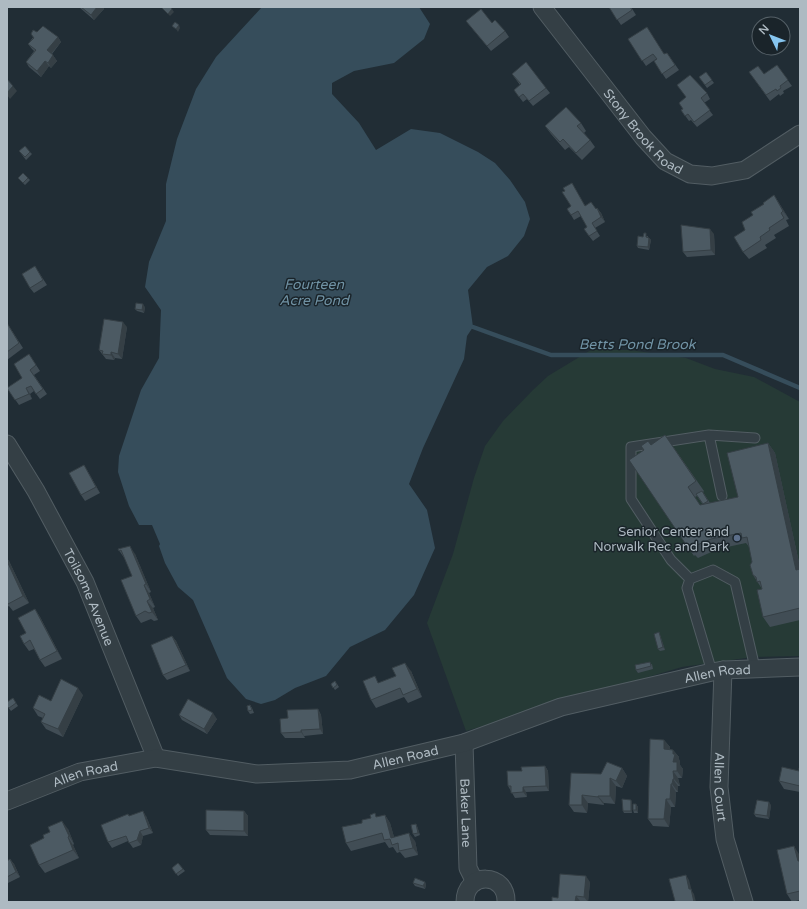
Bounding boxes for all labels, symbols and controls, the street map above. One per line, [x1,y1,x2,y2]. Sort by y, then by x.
north arrow [751,16,791,56]
text: N [756,22,772,37]
street label: Stony Brook Road [599,86,686,178]
water label: Fourteen Acre Pond [279,276,351,309]
water label: Betts Pond Brook [579,336,697,353]
place label: Senior Center and Norwalk Rec and Park [593,524,729,555]
marker: Senior Center and Norwalk Rec and Park [732,533,742,543]
street label: Toilsome Avenue [60,546,117,648]
street label: Allen Road [683,662,751,687]
street label: Allen Road [371,742,440,773]
street label: Allen Court [710,752,730,822]
street label: Allen Road [50,758,119,791]
street label: Baker Lane [456,778,474,848]

